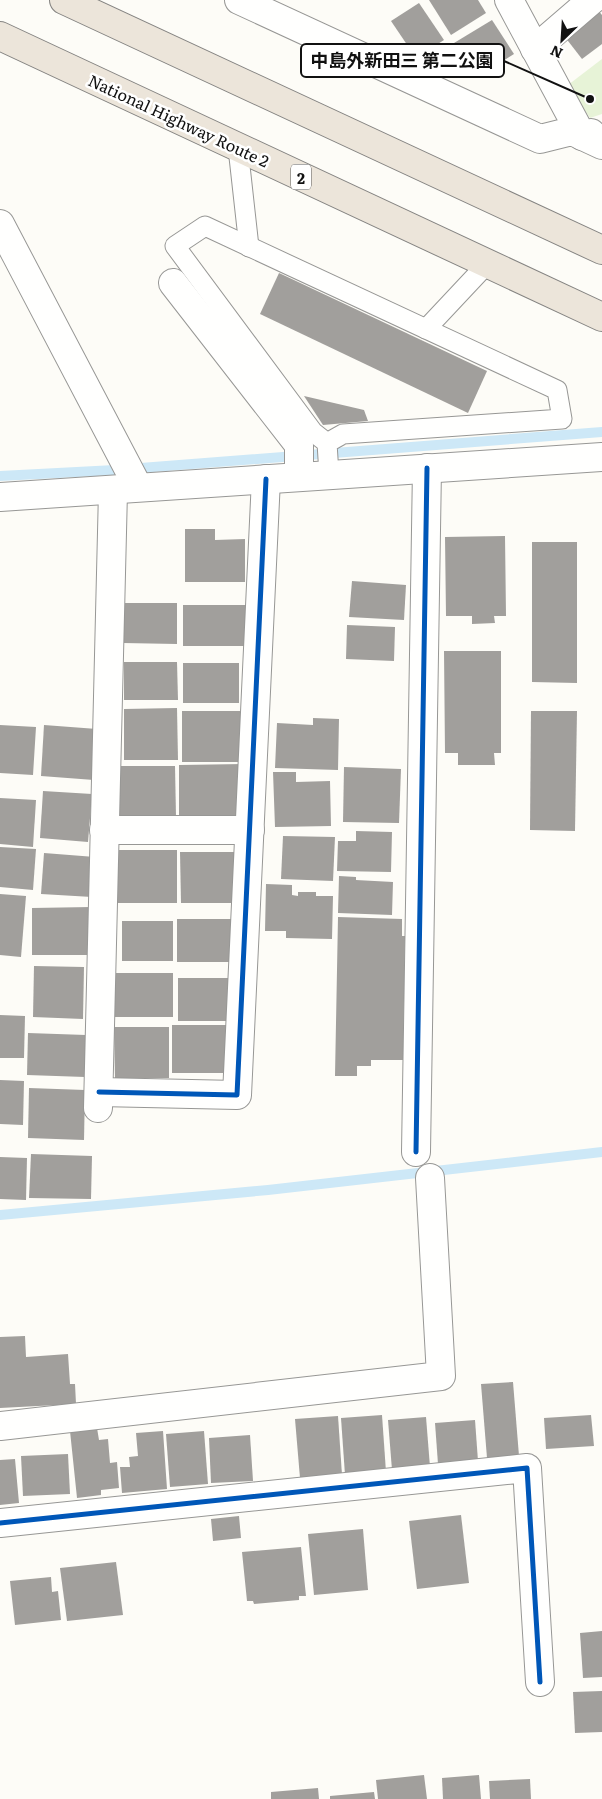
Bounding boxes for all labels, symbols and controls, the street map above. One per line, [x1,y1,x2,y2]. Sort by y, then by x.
north arrow [537,15,587,65]
text: N [546,41,566,64]
callout: 中島外新田三 第二公園 [301,44,504,77]
text: 中島外新田三 第二公園 [310,46,494,73]
street label: National Highway Route 2 [85,68,273,172]
road number: 2 [291,164,311,190]

